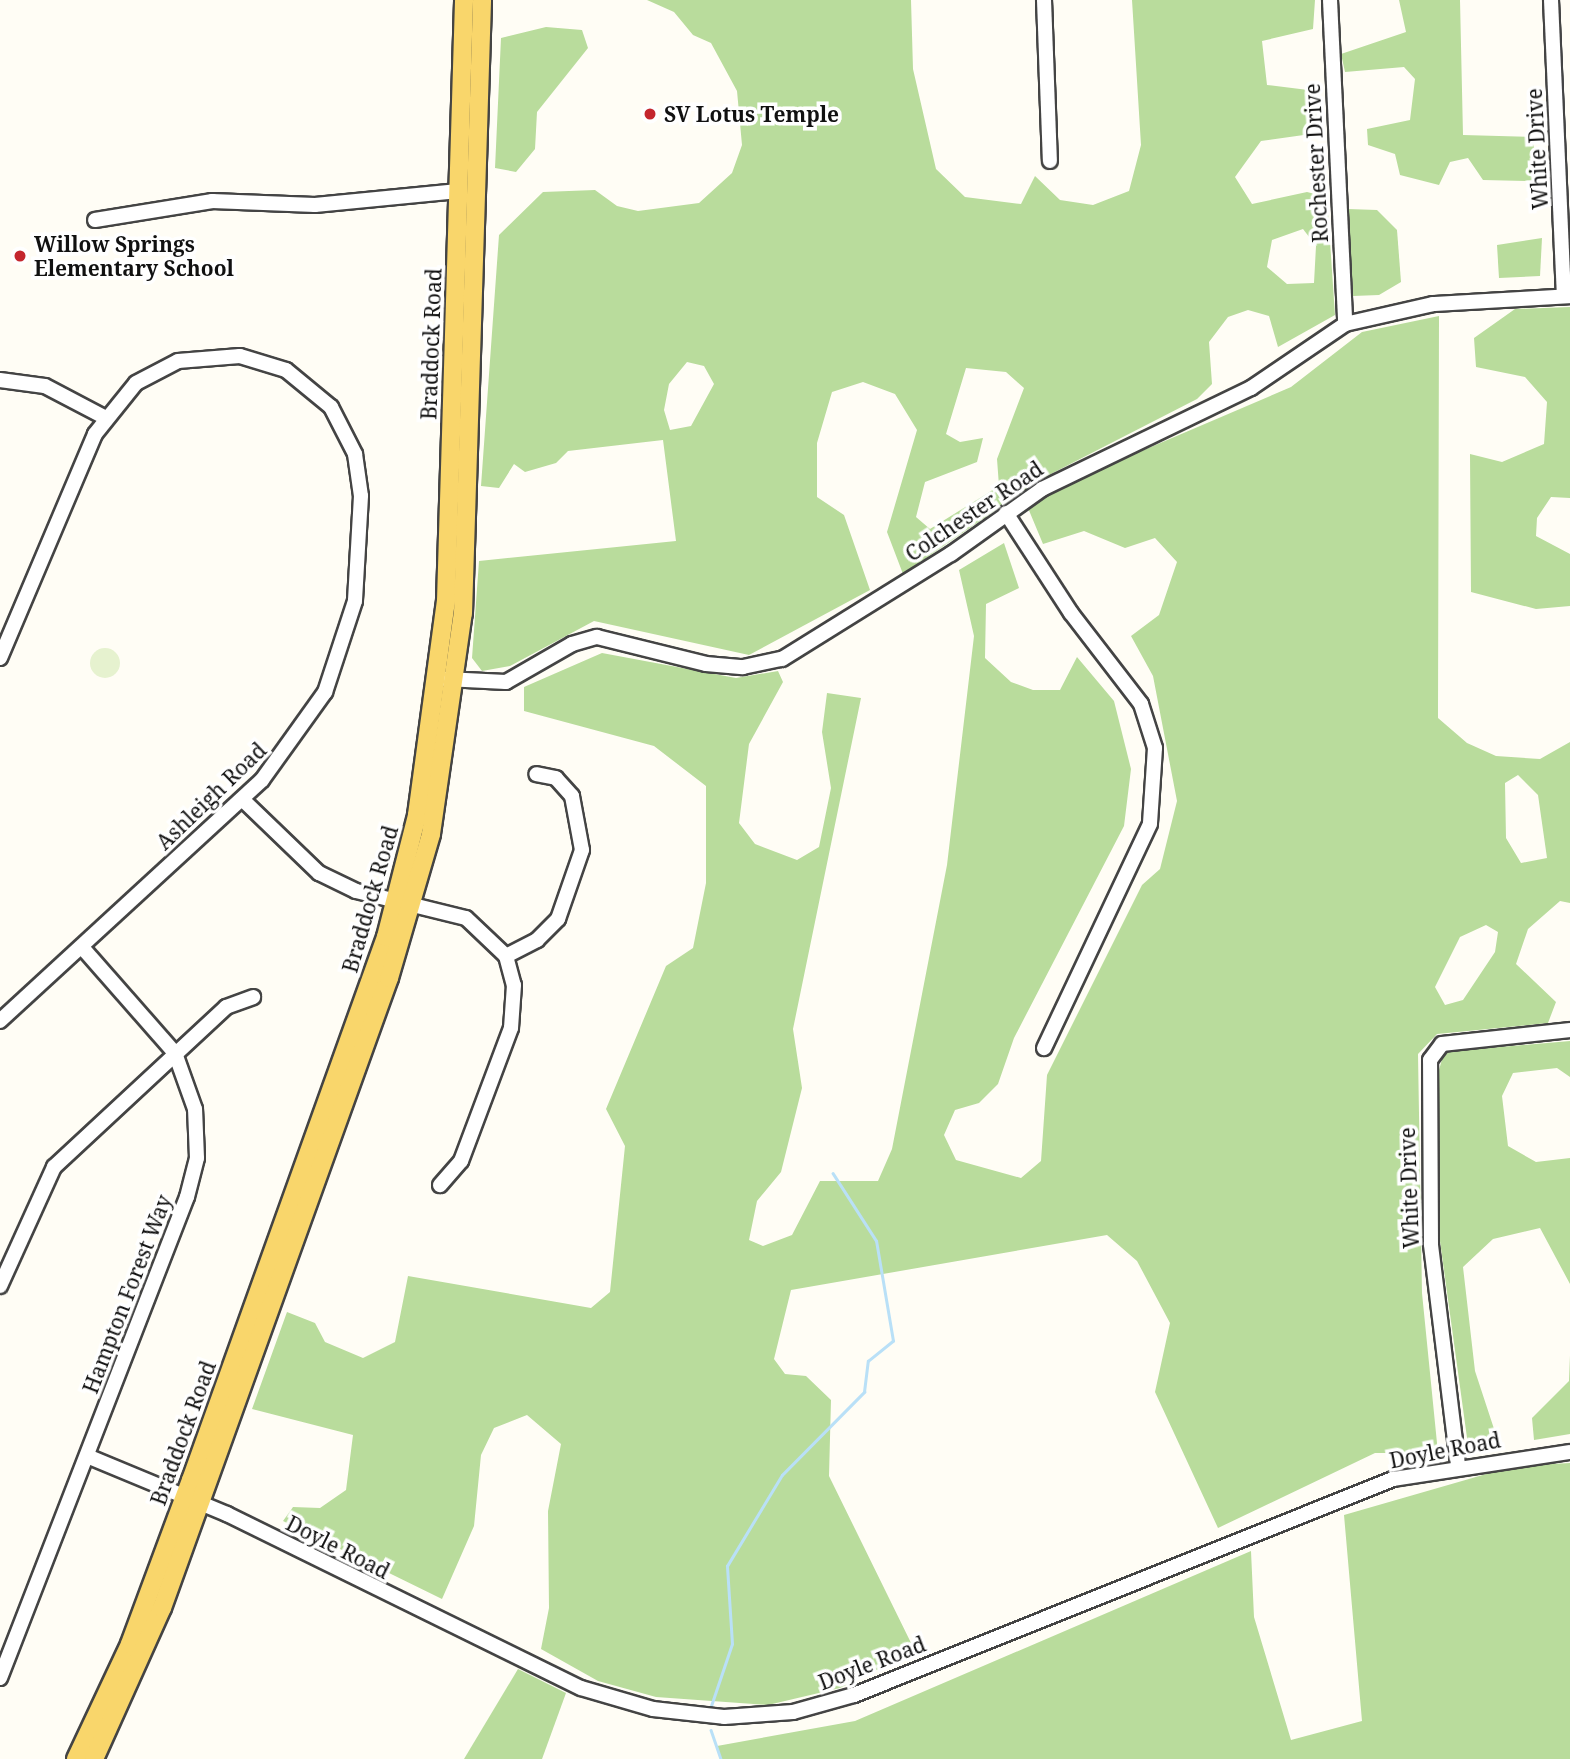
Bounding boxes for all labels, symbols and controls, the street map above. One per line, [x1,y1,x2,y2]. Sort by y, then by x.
street label: Rochester Drive [1299,83,1333,243]
street label: White Drive [1521,88,1553,210]
place label: SV Lotus Temple [664,101,839,127]
marker: SV Lotus Temple [642,106,658,122]
place label: Willow Springs Elementary School [34,231,234,281]
marker: Willow Springs Elementary School [12,248,28,264]
street label: Braddock Road [416,268,446,420]
street label: Colchester Road [900,456,1048,566]
street label: Ashleigh Road [151,737,271,855]
street label: Braddock Road [337,823,403,975]
street label: White Drive [1394,1127,1424,1249]
street label: Hampton Forest Way [77,1191,177,1397]
street label: Braddock Road [145,1357,221,1509]
street label: Doyle Road [1387,1427,1503,1473]
street label: Doyle Road [282,1510,394,1584]
street label: Doyle Road [815,1631,929,1695]

